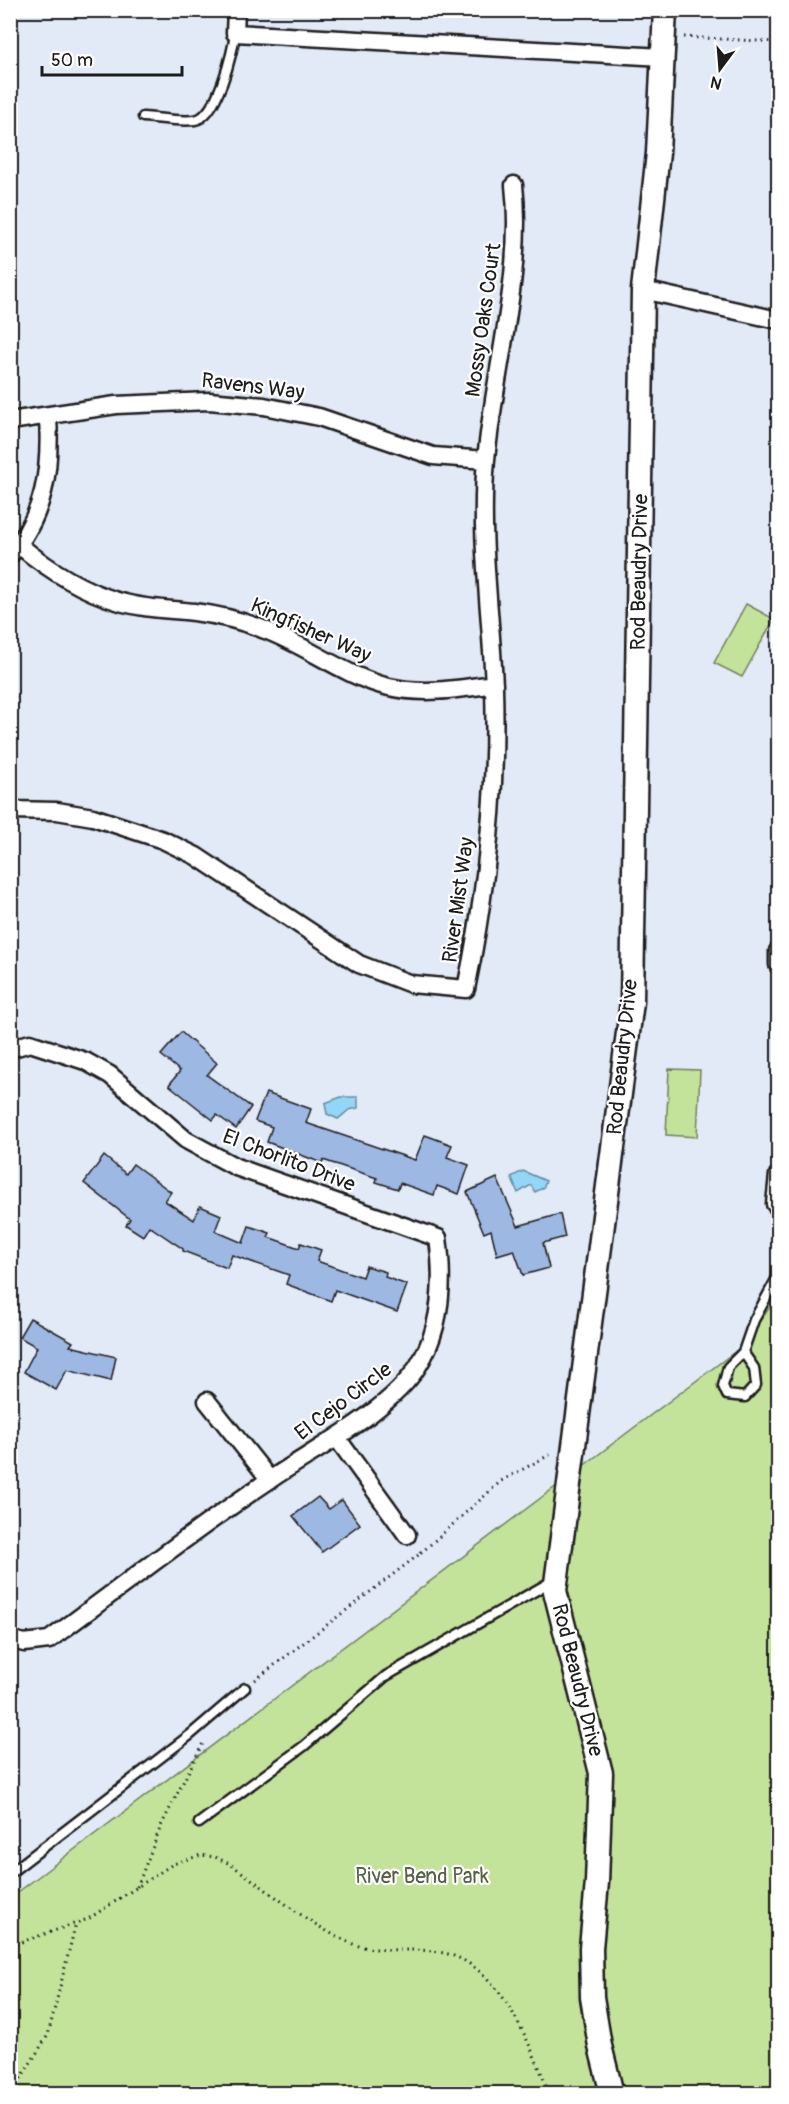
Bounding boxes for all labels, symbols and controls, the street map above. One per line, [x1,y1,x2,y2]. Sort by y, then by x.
scale bar [42,39,182,77]
north arrow [690,39,750,99]
text: 50 m [51,49,93,72]
text: N [708,71,724,94]
street label: Mossy Oaks Court [459,241,508,399]
street label: Ravens Way [200,367,306,406]
street label: Rod Beaudry Drive [625,493,654,651]
street label: Kingfisher Way [246,592,375,669]
street label: River Mist Way [436,836,481,964]
street label: Rod Beaudry Drive [601,977,644,1136]
street label: El Chorlito Drive [219,1123,360,1198]
street label: El Cejo Circle [289,1356,398,1447]
street label: Rod Beaudry Drive [545,1601,610,1760]
park label: River Bend Park [355,1863,489,1890]

